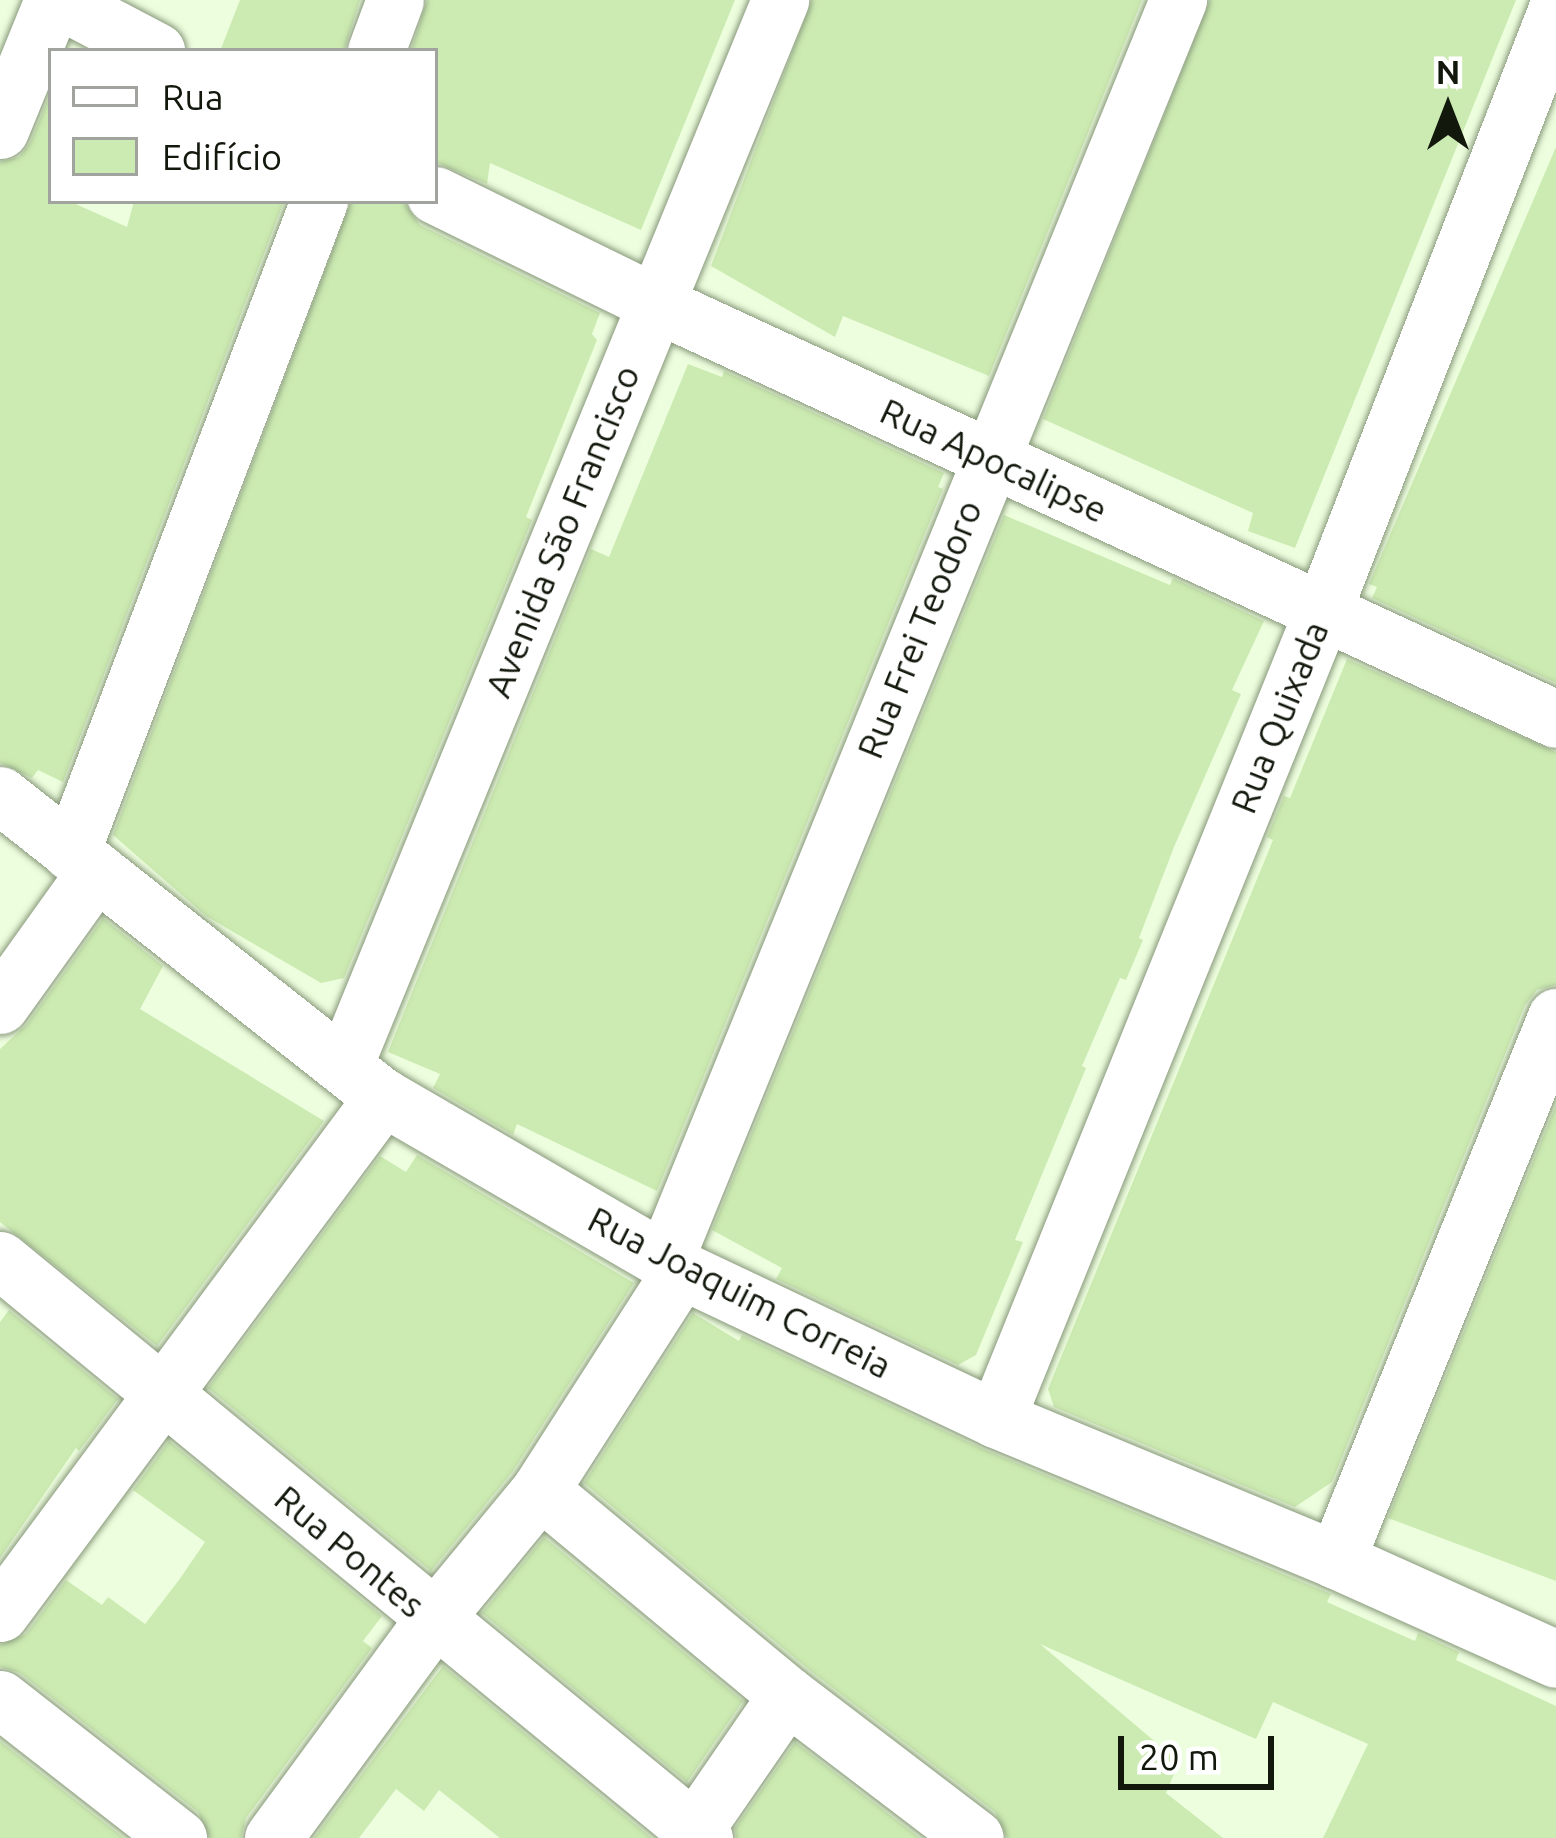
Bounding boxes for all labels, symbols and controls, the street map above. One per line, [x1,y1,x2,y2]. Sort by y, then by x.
legend [48,48,438,204]
north arrow [1388,48,1508,168]
text: N [1436,53,1460,90]
text: Rua [162,76,224,117]
text: Edifício [162,136,282,177]
street label: Avenida São Francisco [476,359,648,703]
street label: Rua Apocalipse [874,389,1114,531]
street label: Rua Frei Teodoro [848,494,990,764]
street label: Rua Quixada [1221,615,1337,819]
street label: Rua Joaquim Correia [581,1197,899,1387]
street label: Rua Pontes [266,1476,434,1626]
scale bar [1124,1712,1280,1786]
text: 20 m [1139,1736,1219,1777]

